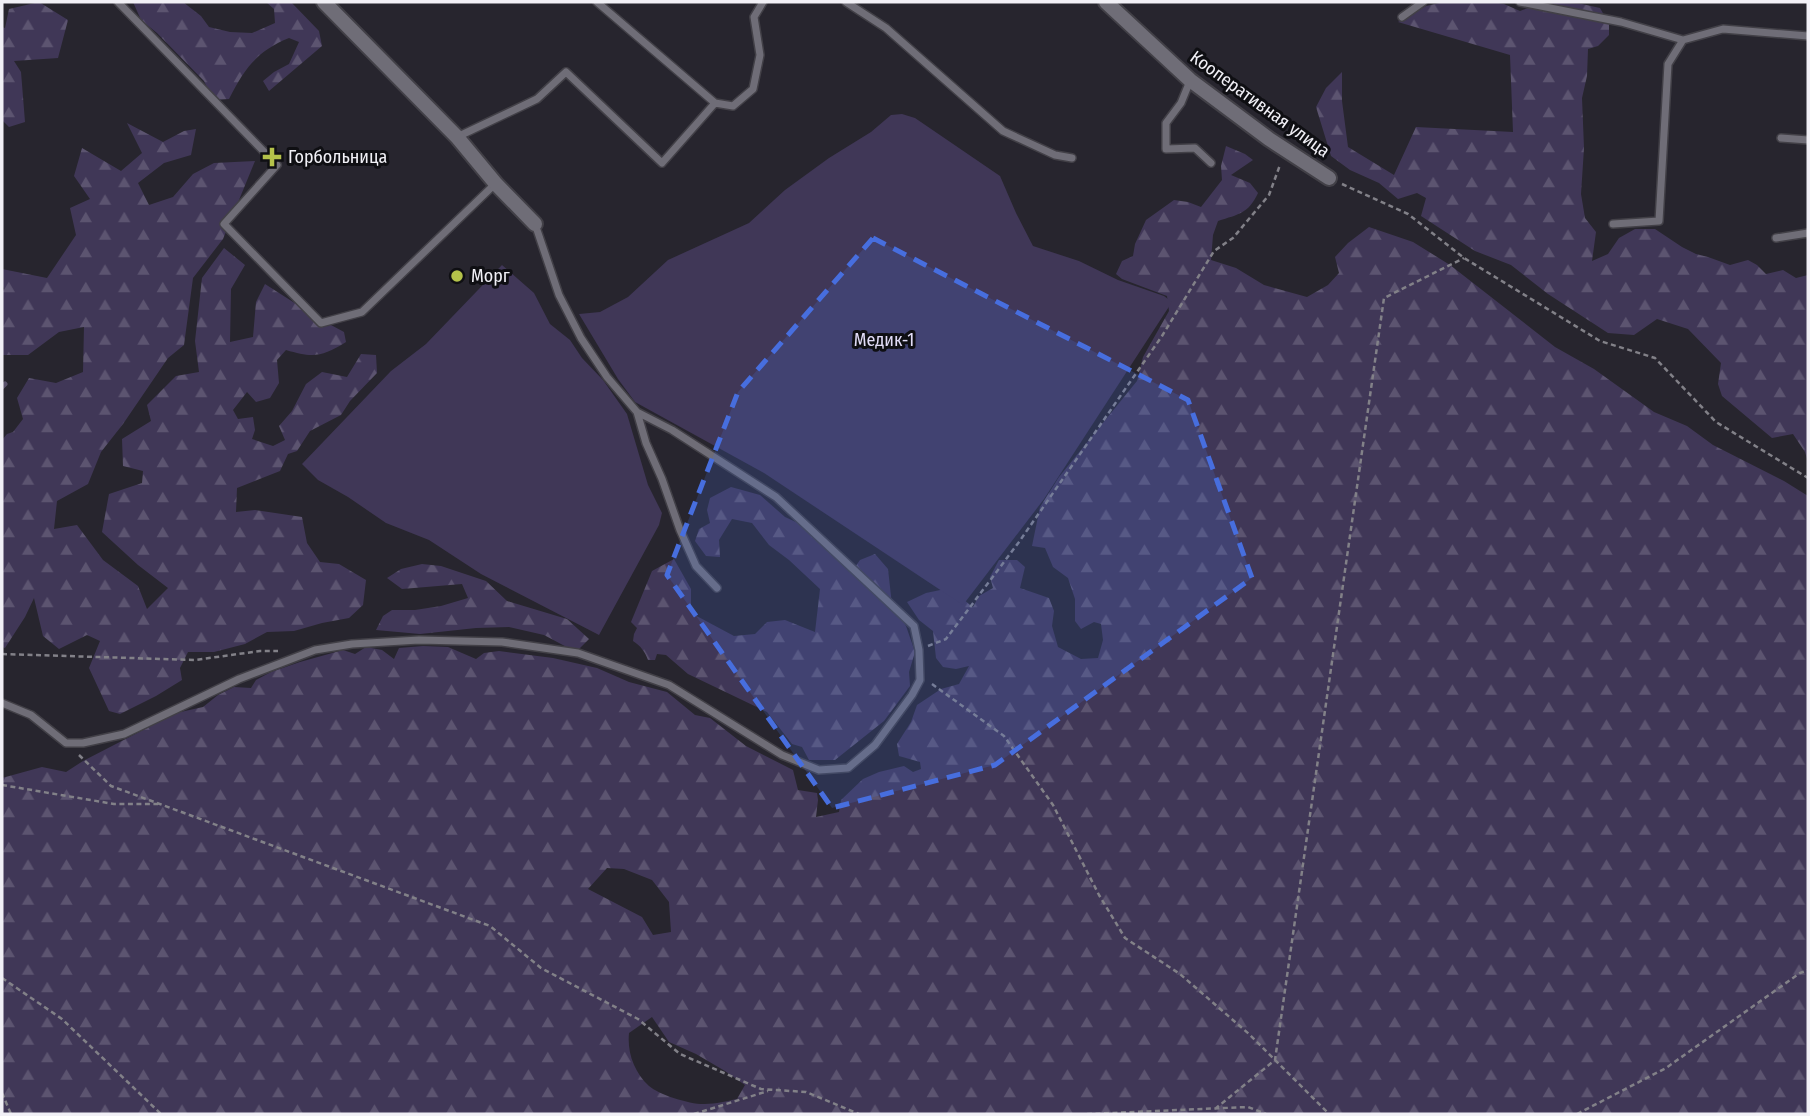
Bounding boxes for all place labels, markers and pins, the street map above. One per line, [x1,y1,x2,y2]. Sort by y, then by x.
place label: Горбольница [288,146,388,168]
marker: Горбольница [262,147,282,167]
place label: Морг [471,265,510,287]
marker: Морг [449,268,465,284]

